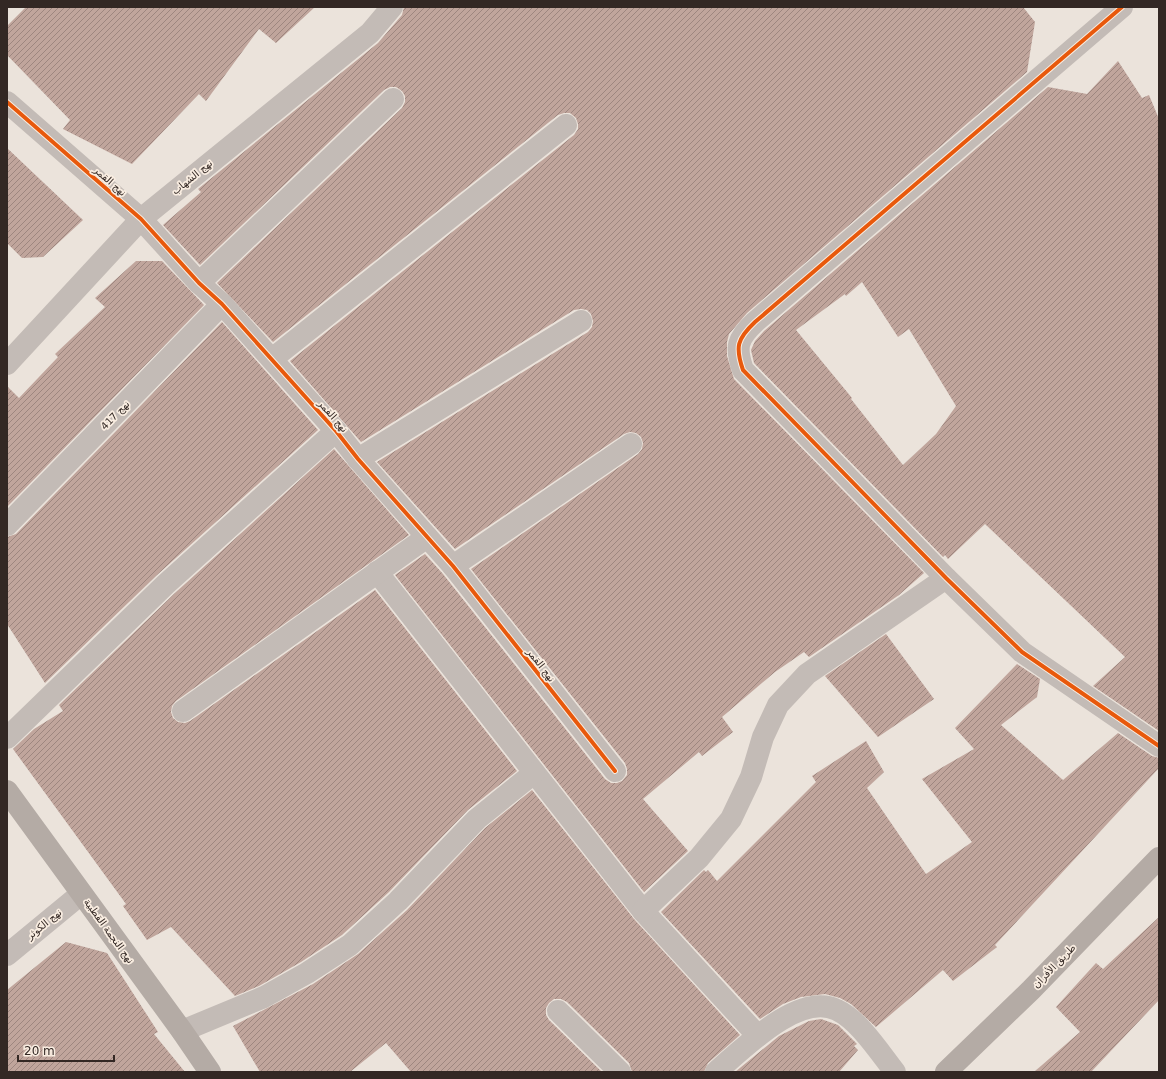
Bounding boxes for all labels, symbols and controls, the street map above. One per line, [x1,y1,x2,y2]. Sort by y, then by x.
street label: نهج الشهاب [170,157,215,197]
street label: نهج القمر [90,163,128,199]
street label: نهج القمر [315,397,350,435]
street label: نهج 417 [98,398,132,433]
street label: نهج القمر [523,645,557,684]
street label: نهج النجمة القطبية [81,897,136,966]
street label: نهج الكوثر [24,907,64,943]
street label: طريق الأفران [1030,941,1078,990]
scale bar [18,1037,114,1063]
text: 20 m [24,1044,55,1058]

